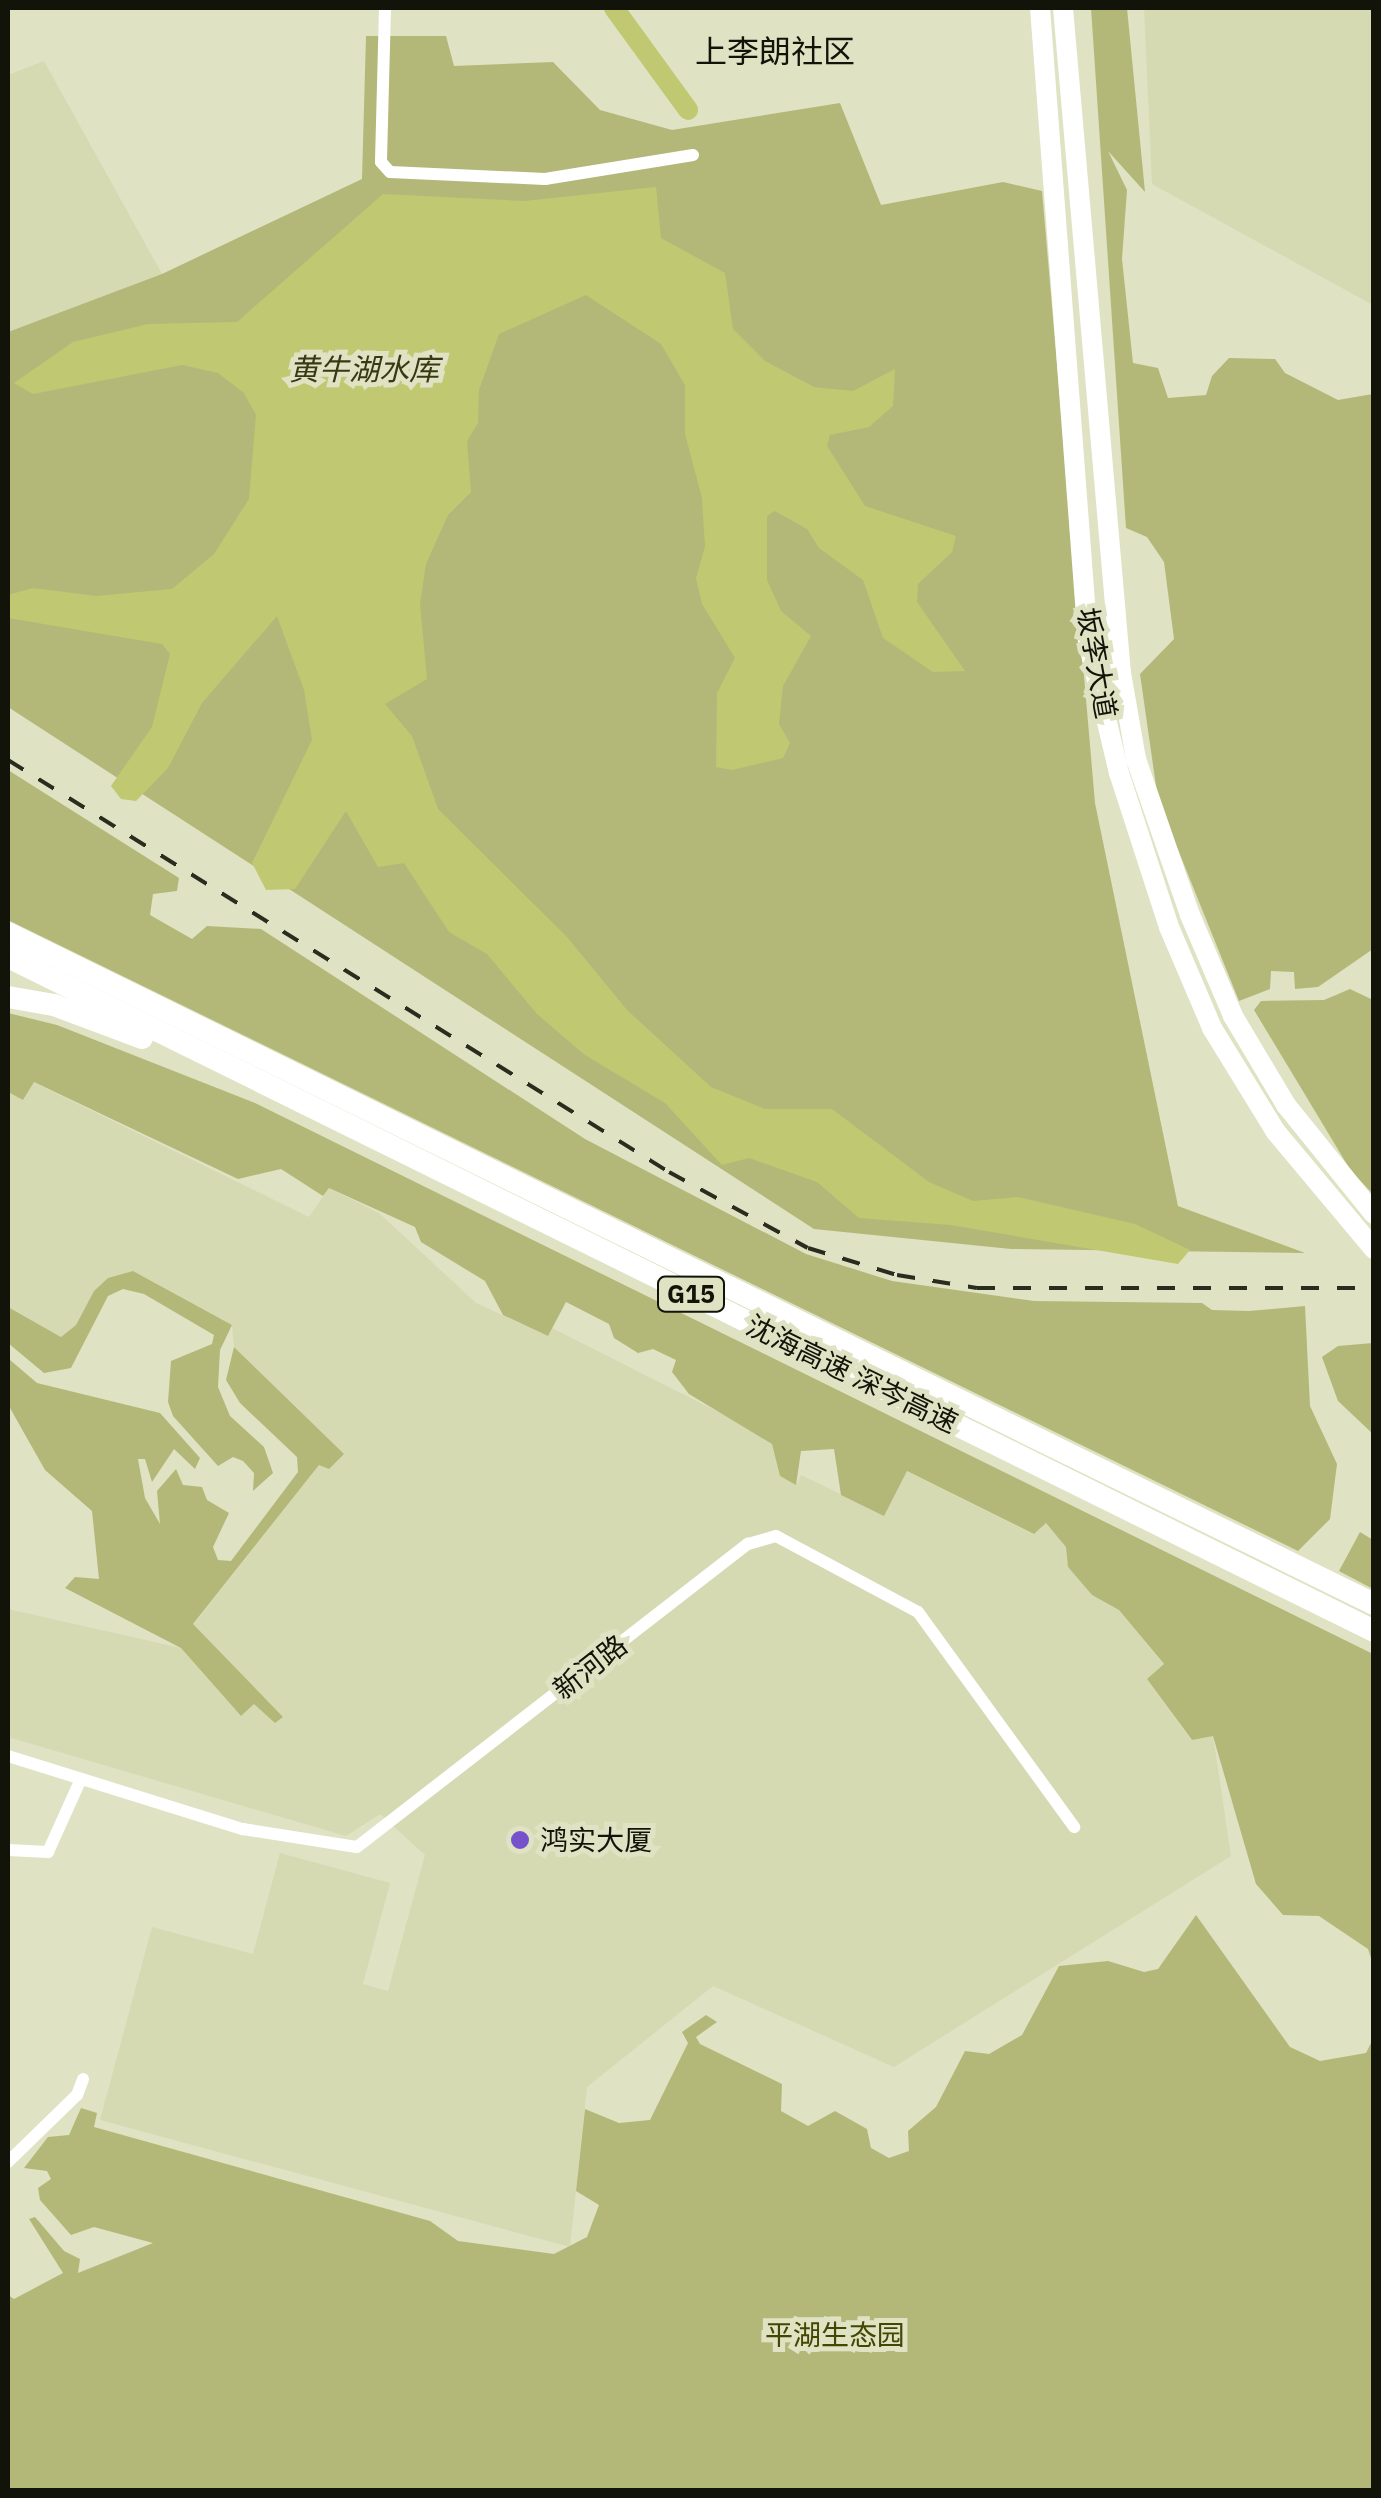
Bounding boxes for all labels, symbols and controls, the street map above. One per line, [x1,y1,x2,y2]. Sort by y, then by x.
district label: 上李朗社区 [695,32,855,70]
water label: 黄牛湖水库 [289,351,439,387]
street label: 坂李大道 [1071,605,1123,721]
road number: G15 [656,1274,726,1314]
street label: 沈海高速 深岑高速 [741,1308,963,1440]
street label: 新河路 [547,1628,633,1706]
place label: 鸿实大厦 [540,1823,652,1857]
marker: 鸿实大厦 [509,1829,531,1851]
park label: 平湖生态园 [765,2318,905,2352]

